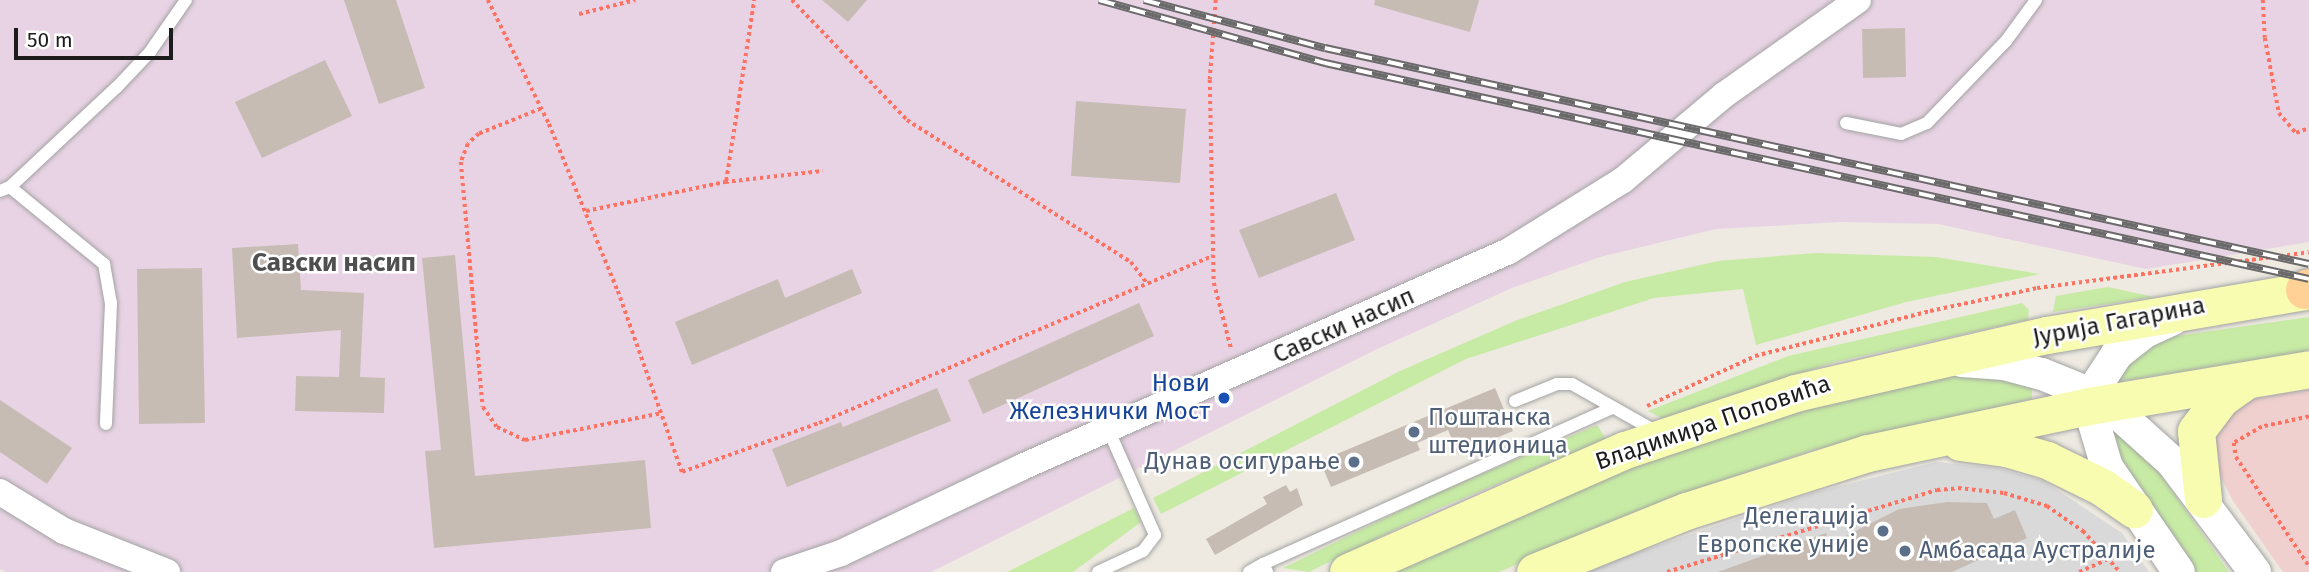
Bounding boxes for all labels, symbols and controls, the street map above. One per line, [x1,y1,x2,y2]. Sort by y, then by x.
scale bar [18,14,177,58]
text: 50 m [27,27,73,53]
district label: Савски насип [252,247,416,279]
street label: Савски насип [1269,282,1419,370]
street label: Јурија Гагарина [2030,291,2208,353]
street label: Владимира Поповића [1592,369,1834,477]
place label: Нови Железнички Мост [1009,370,1210,426]
marker: Нови Железнички Мост [1216,390,1232,406]
place label: Поштанска штедионица [1428,404,1568,460]
marker: Поштанска штедионица [1406,424,1422,440]
place label: Дунав осигурање [1145,448,1340,476]
marker: Дунав осигурање [1346,454,1362,470]
place label: Делегација Европске уније [1697,503,1869,559]
marker: Делегација Европске уније [1875,523,1891,539]
place label: Амбасада Аустралије [1919,537,2156,565]
marker: Амбасада Аустралије [1897,543,1913,559]

